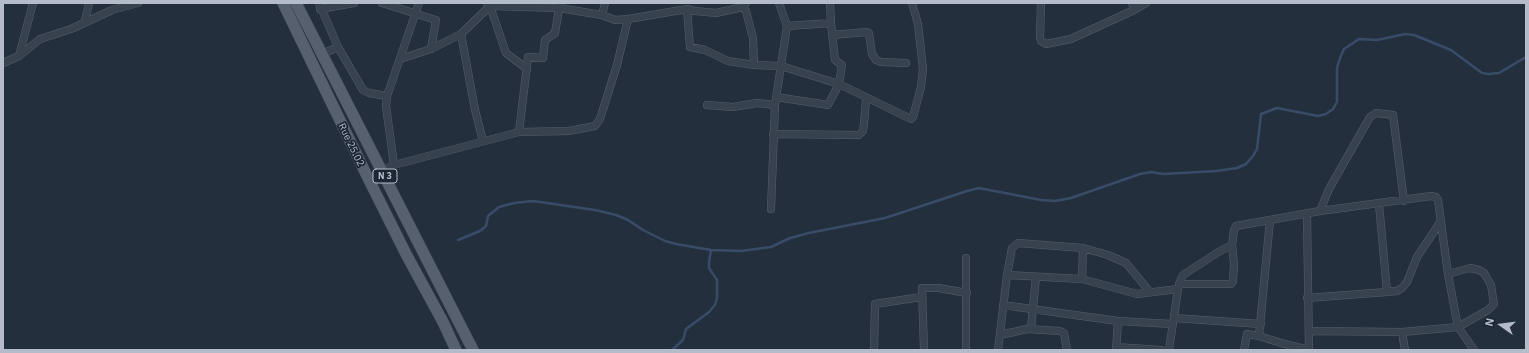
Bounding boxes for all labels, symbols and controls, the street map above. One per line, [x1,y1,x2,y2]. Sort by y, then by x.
street label: Rue 25.02 [335,121,367,169]
road number: N 3 [373,169,397,183]
north arrow [1481,305,1521,345]
text: N [1482,317,1497,328]

